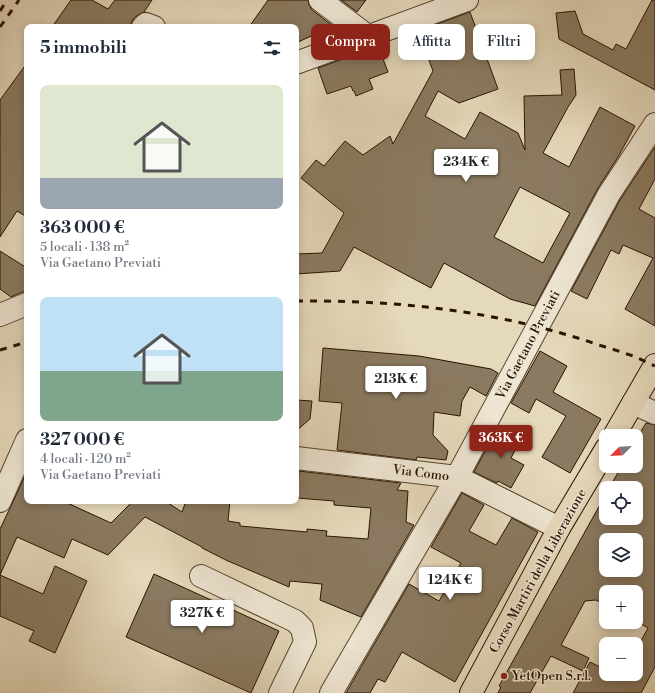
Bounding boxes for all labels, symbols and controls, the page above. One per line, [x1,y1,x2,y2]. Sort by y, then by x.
chip: Compra [311,24,390,60]
chip: Affitta [398,24,465,60]
chip: Filtri [473,24,535,60]
text: 5 immobili [40,37,127,59]
icon: filters [261,37,283,59]
icon: home [126,111,198,183]
pin: 234K € [433,149,499,183]
text: 234K € [443,154,489,170]
text: 363 000 € [40,217,125,239]
text: 5 locali · 138 m² [40,239,129,255]
text: Via Gaetano Previati [40,255,161,271]
street label: Via Gaetano Previati [492,288,563,403]
icon: home [126,323,198,395]
pin: 213K € [363,366,429,400]
text: 213K € [374,371,418,387]
pin: 363K € [468,425,534,459]
text: 327 000 € [40,429,124,451]
north arrow [599,429,643,473]
map controls [599,429,643,681]
text: 363K € [479,430,523,446]
text: 4 locali · 120 m² [40,451,131,467]
street label: Via Como [391,461,450,484]
text: Via Gaetano Previati [40,467,161,483]
button: locate [599,481,643,525]
street label: Corso Martiri della Liberazione [486,486,590,656]
button: layers [599,533,643,577]
pin: 124K € [417,567,483,601]
text: 124K € [428,572,472,588]
button: + [599,585,643,629]
pin: 327K € [169,600,235,634]
text: 327K € [180,605,224,621]
button: − [599,637,643,681]
place label: YetOpen S.r.l. [511,668,591,684]
marker: YetOpen S.r.l. [499,671,509,681]

